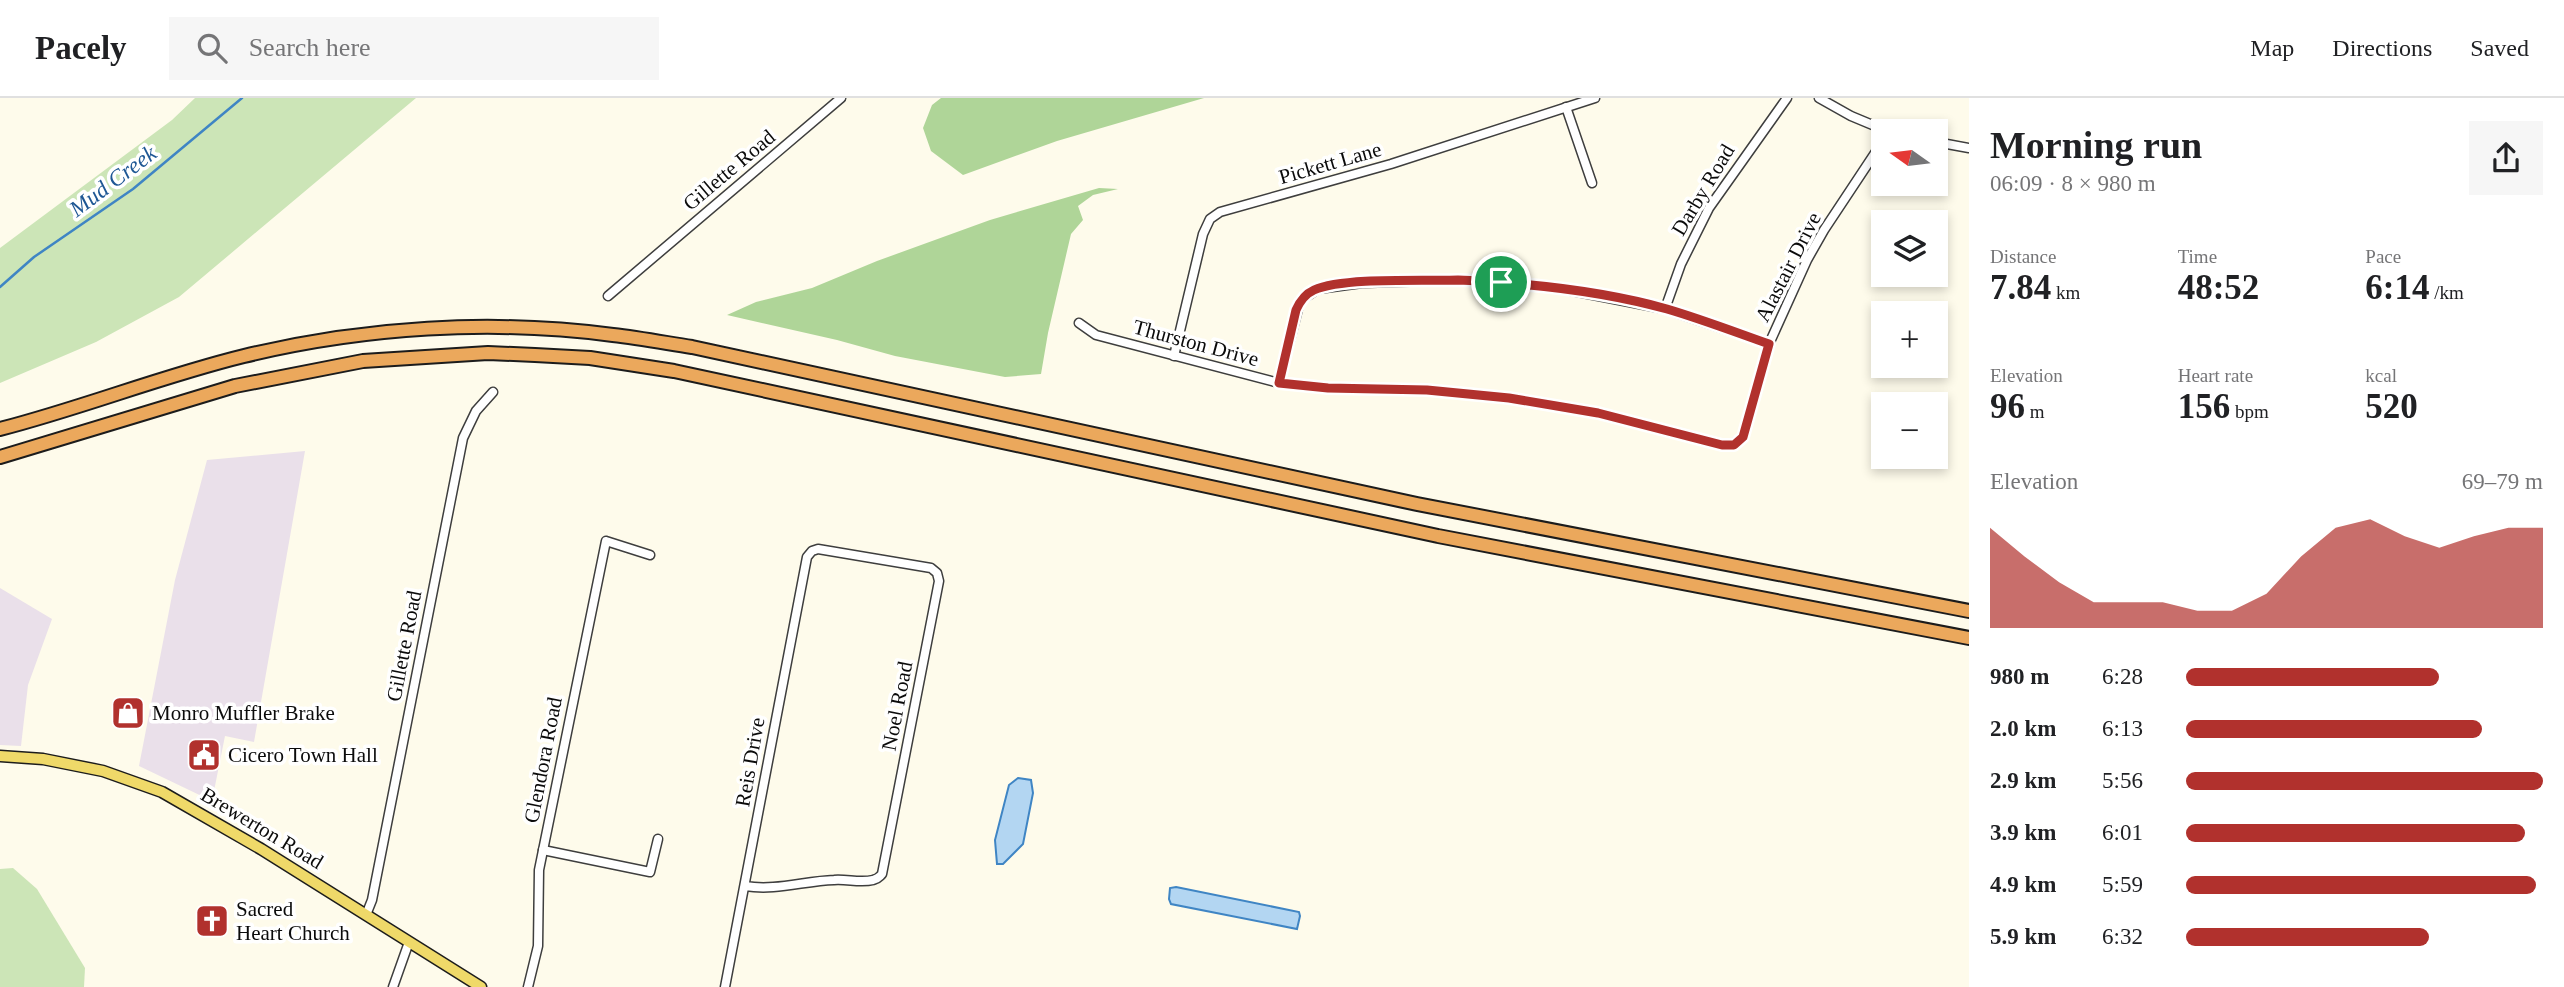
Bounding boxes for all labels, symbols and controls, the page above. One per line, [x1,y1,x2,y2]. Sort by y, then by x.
search box [169,17,659,80]
icon: search [193,29,231,67]
text: Pacely [35,30,127,66]
text: Search here [249,33,371,62]
text: Map [2250,35,2294,61]
text: Directions [2332,35,2432,61]
text: Saved [2470,35,2529,61]
north arrow [1871,119,1948,196]
map controls [1871,119,1948,469]
button: share [2469,121,2543,195]
street label: Gillette Road [678,124,780,215]
text: Morning run [1990,124,2202,166]
street label: Pickett Lane [1276,137,1384,189]
water label: Mud Creek [64,140,162,222]
street label: Darby Road [1666,140,1740,240]
text: 06:09 · 8 × 980 m [1990,171,2156,196]
street label: Alastair Drive [1750,208,1826,326]
button: layers [1871,210,1948,287]
text: Distance [1990,246,2056,267]
text: Time [2178,246,2217,267]
text: Pace [2365,246,2401,267]
pin [1471,252,1531,312]
icon: arrive [1482,263,1520,301]
text: 7.84 [1990,268,2051,307]
text: 48:52 [2178,268,2259,307]
text: 6:14 [2365,268,2429,307]
text: km [2051,282,2080,303]
text: /km [2429,282,2464,303]
button: + [1871,301,1948,378]
street label: Thurston Drive [1131,315,1261,371]
text: Elevation [1990,365,2063,386]
text: Heart rate [2178,365,2253,386]
text: kcal [2365,365,2397,386]
text: 96 [1990,387,2025,426]
text: 156 [2178,387,2230,426]
text: 520 [2365,387,2418,426]
button: − [1871,392,1948,469]
text: m [2025,401,2045,422]
text: bpm [2230,401,2269,422]
text: Elevation [1990,469,2078,494]
text: 69–79 m [2462,469,2543,494]
street label: Gillette Road [381,588,427,704]
street label: Noel Road [877,659,917,753]
text: 980 m [1990,664,2049,689]
text: 6:28 [2102,664,2143,689]
shop icon: Monro Muffler Brake [109,694,147,732]
street label: Glendora Road [519,695,567,825]
place label: Monro Muffler Brake [152,701,335,725]
street label: Reis Drive [730,715,770,809]
text: 2.0 km [1990,716,2056,741]
text: 6:13 [2102,716,2143,741]
public building icon: Cicero Town Hall [185,736,223,774]
place label: Cicero Town Hall [228,743,378,767]
text: 2.9 km [1990,768,2056,793]
text: 5:56 [2102,768,2143,793]
street label: Brewerton Road [197,782,328,874]
text: 3.9 km [1990,820,2056,845]
text: 6:01 [2102,820,2143,845]
text: 4.9 km [1990,872,2056,897]
text: 5:59 [2102,872,2143,897]
place label: Sacred Heart Church [236,897,350,945]
church icon: Sacred Heart Church [193,902,231,940]
text: 5.9 km [1990,924,2056,949]
text: 6:32 [2102,924,2143,949]

